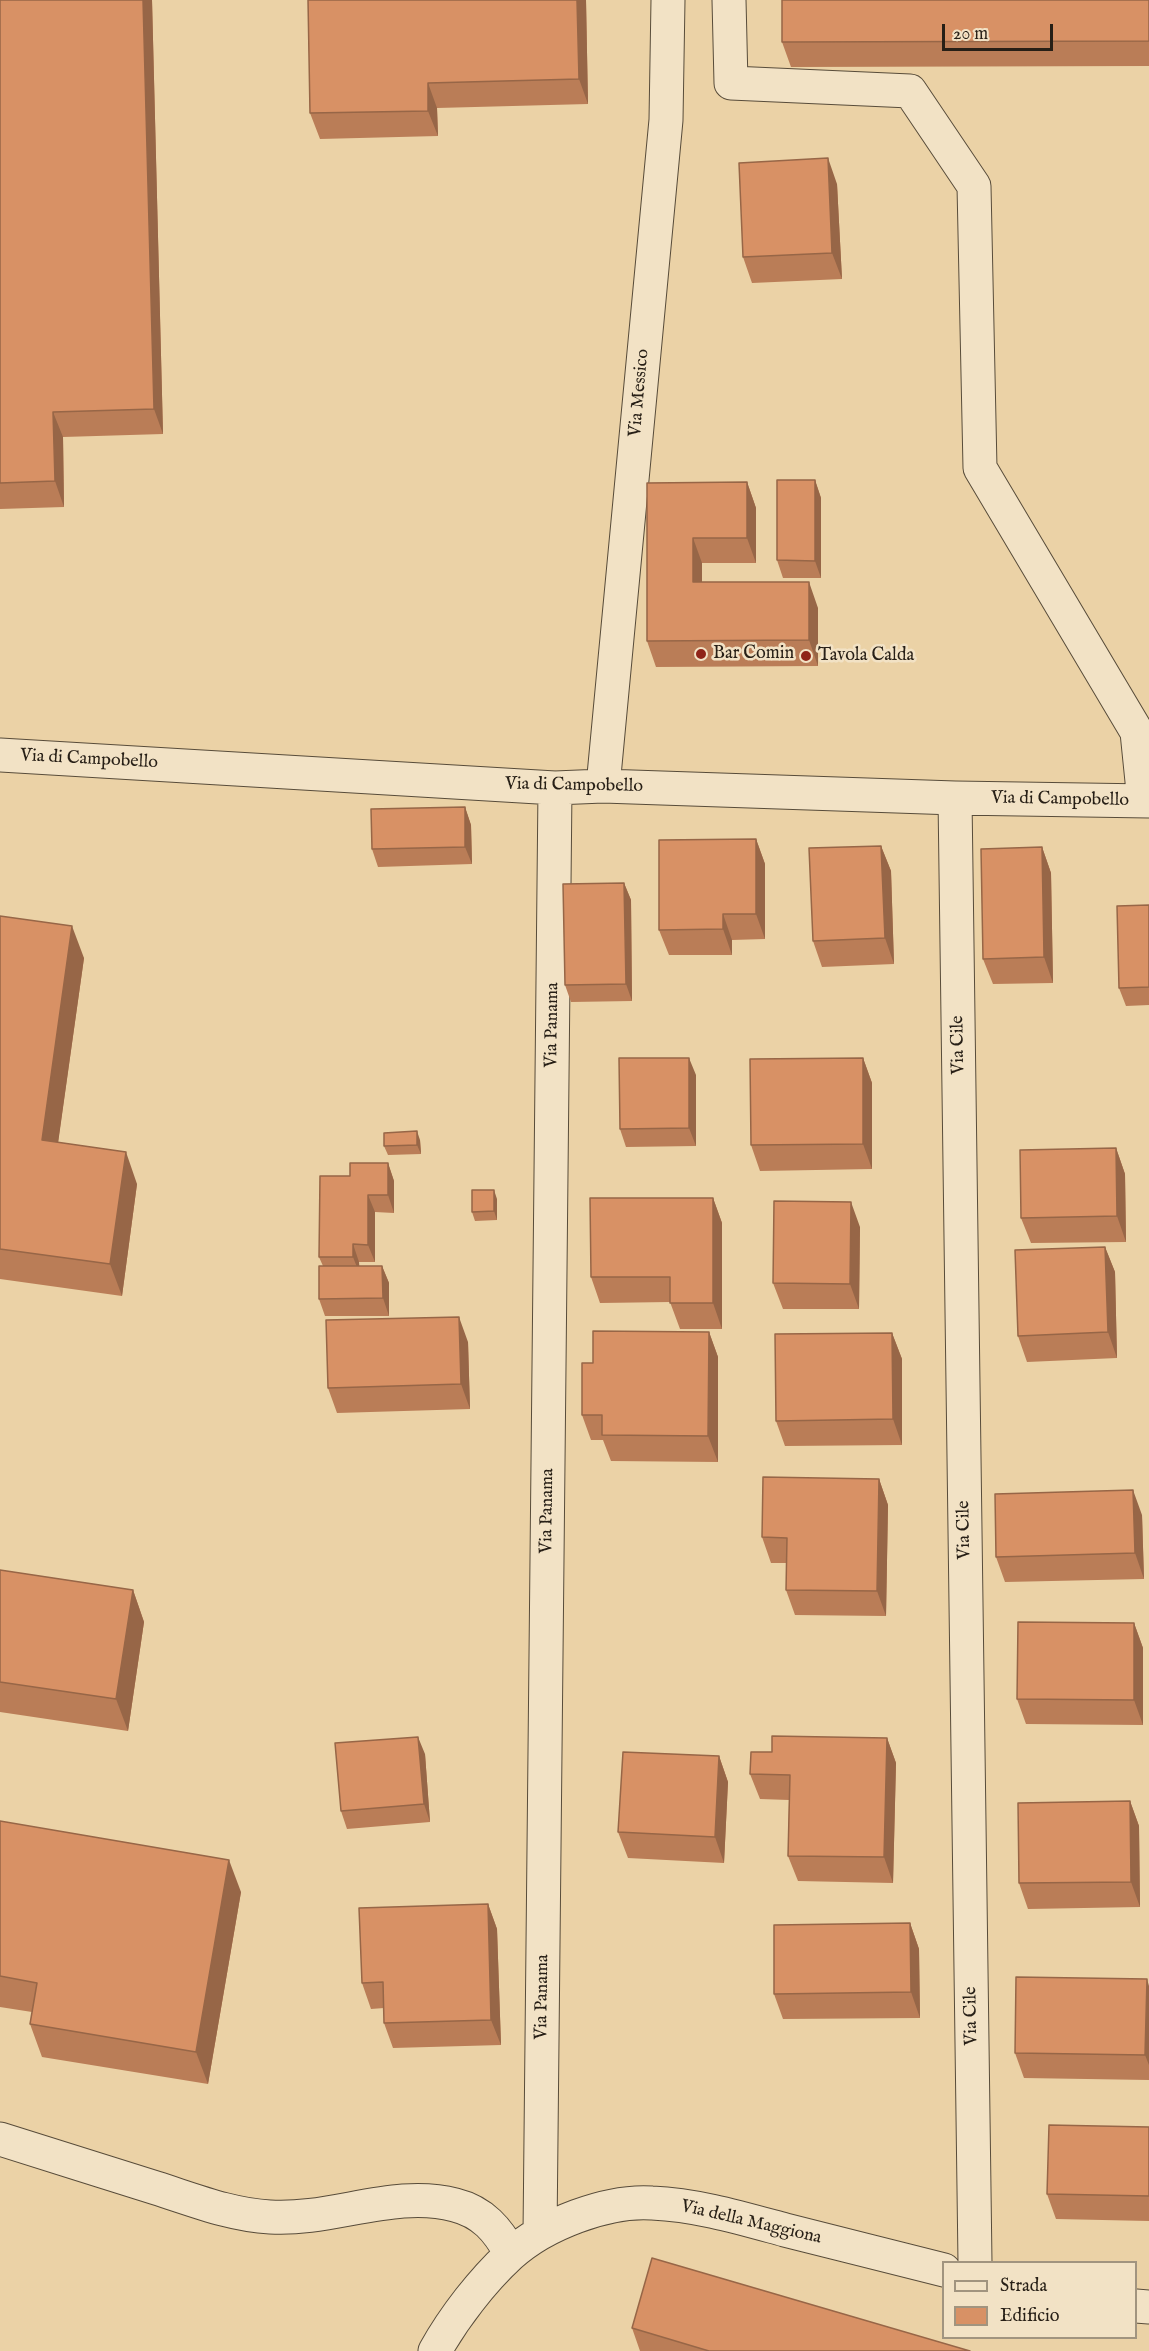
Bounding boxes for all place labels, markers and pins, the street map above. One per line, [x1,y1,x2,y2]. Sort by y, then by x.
place label: Bar Comin [713,643,794,665]
place label: Tavola Calda [818,645,914,667]
marker: Bar Comin [694,647,708,661]
marker: Tavola Calda [799,649,813,663]

